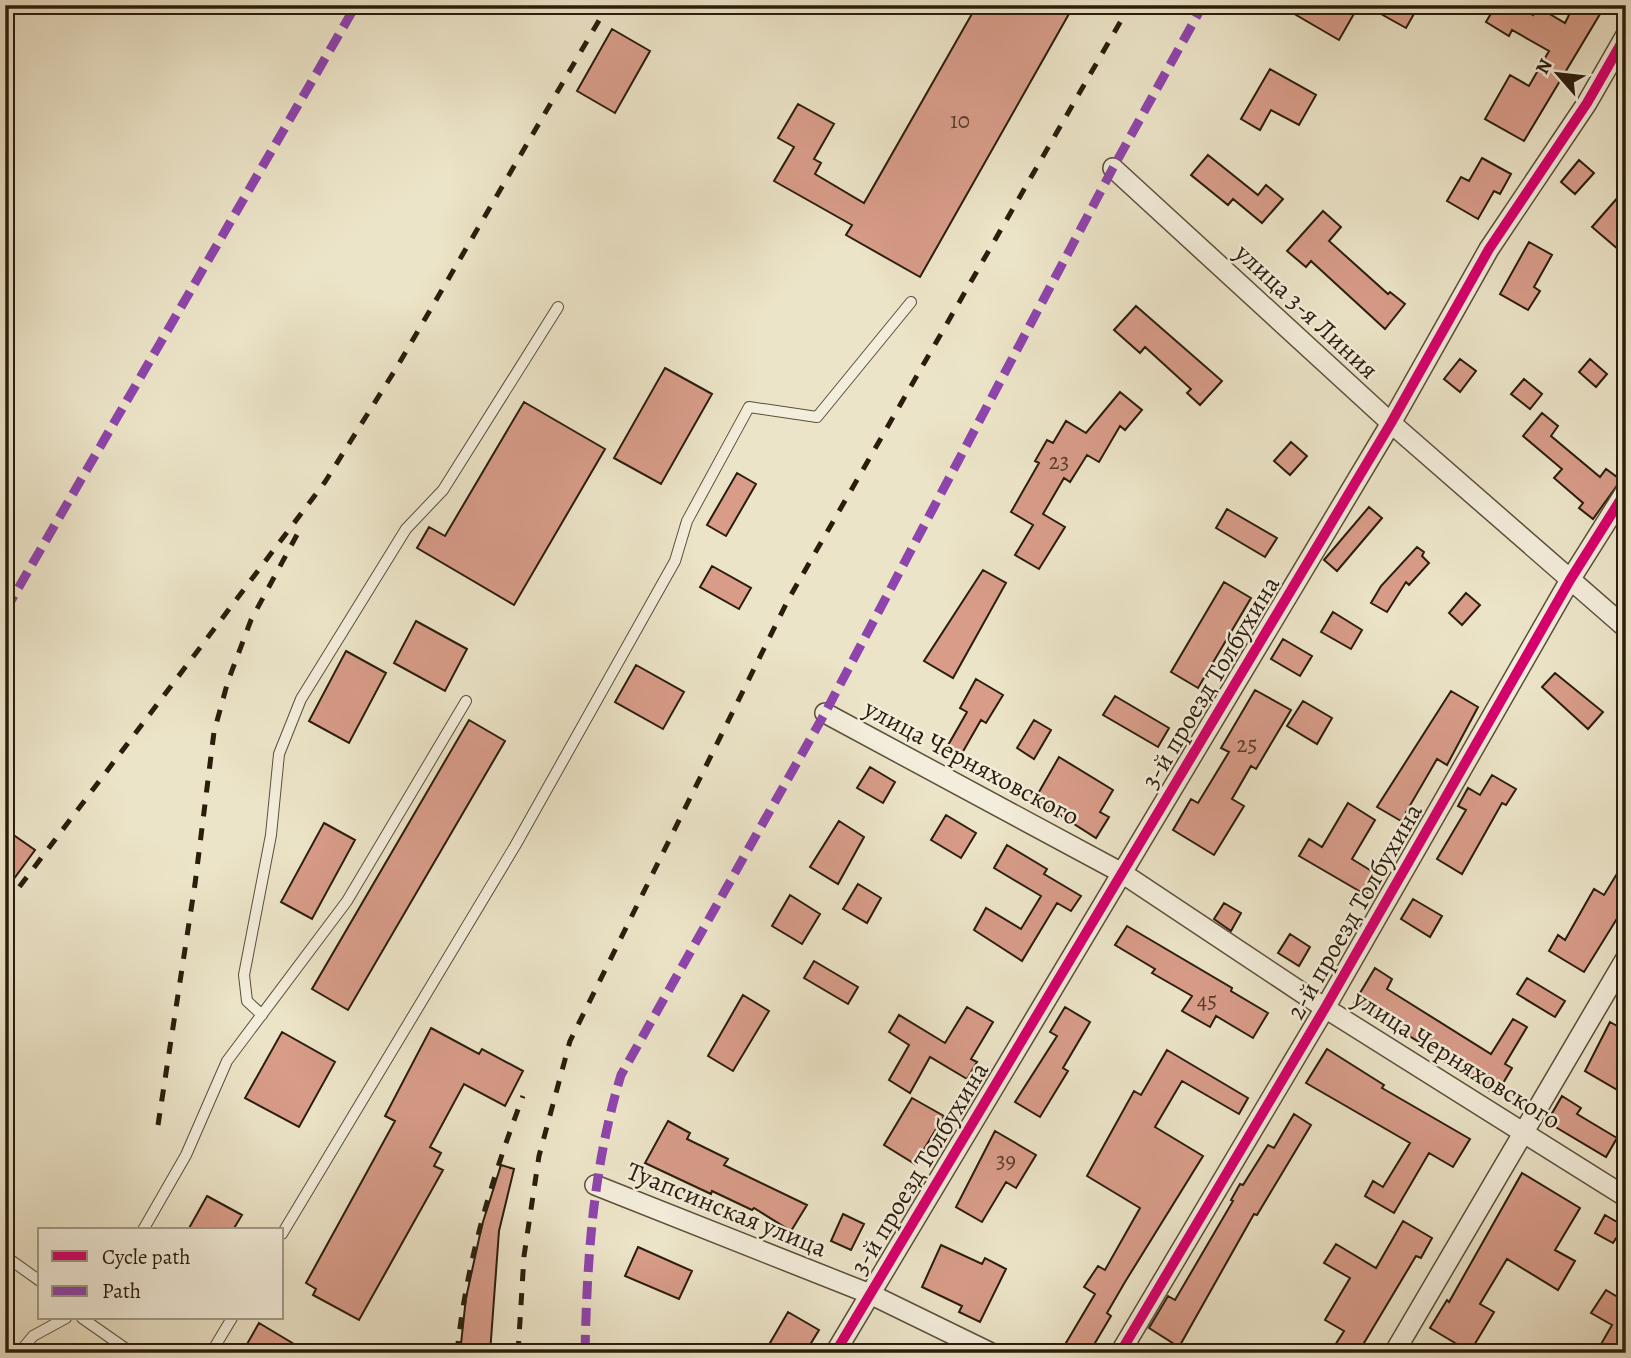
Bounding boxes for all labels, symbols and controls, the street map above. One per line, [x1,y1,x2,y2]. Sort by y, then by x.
north arrow [1522,38,1592,108]
text: N [1529,54,1559,79]
house number: 10 [950,105,970,136]
street label: улица 3-я Линия [1227,235,1386,387]
house number: 23 [1049,446,1069,477]
street label: 3-й проезд Толбухина [1133,569,1288,795]
street label: улица Черняховского [857,690,1085,834]
house number: 25 [1237,729,1257,760]
street label: 2-й проезд Толбухина [1278,797,1431,1026]
street label: улица Черняховского [1345,981,1567,1138]
house number: 45 [1197,985,1217,1016]
street label: 3-й проезд Толбухина [842,1055,997,1281]
house number: 39 [996,1145,1016,1176]
street label: Туапсинская улица [622,1153,832,1266]
legend [38,1228,284,1320]
text: Cycle path [102,1243,191,1271]
text: Path [102,1277,141,1305]

